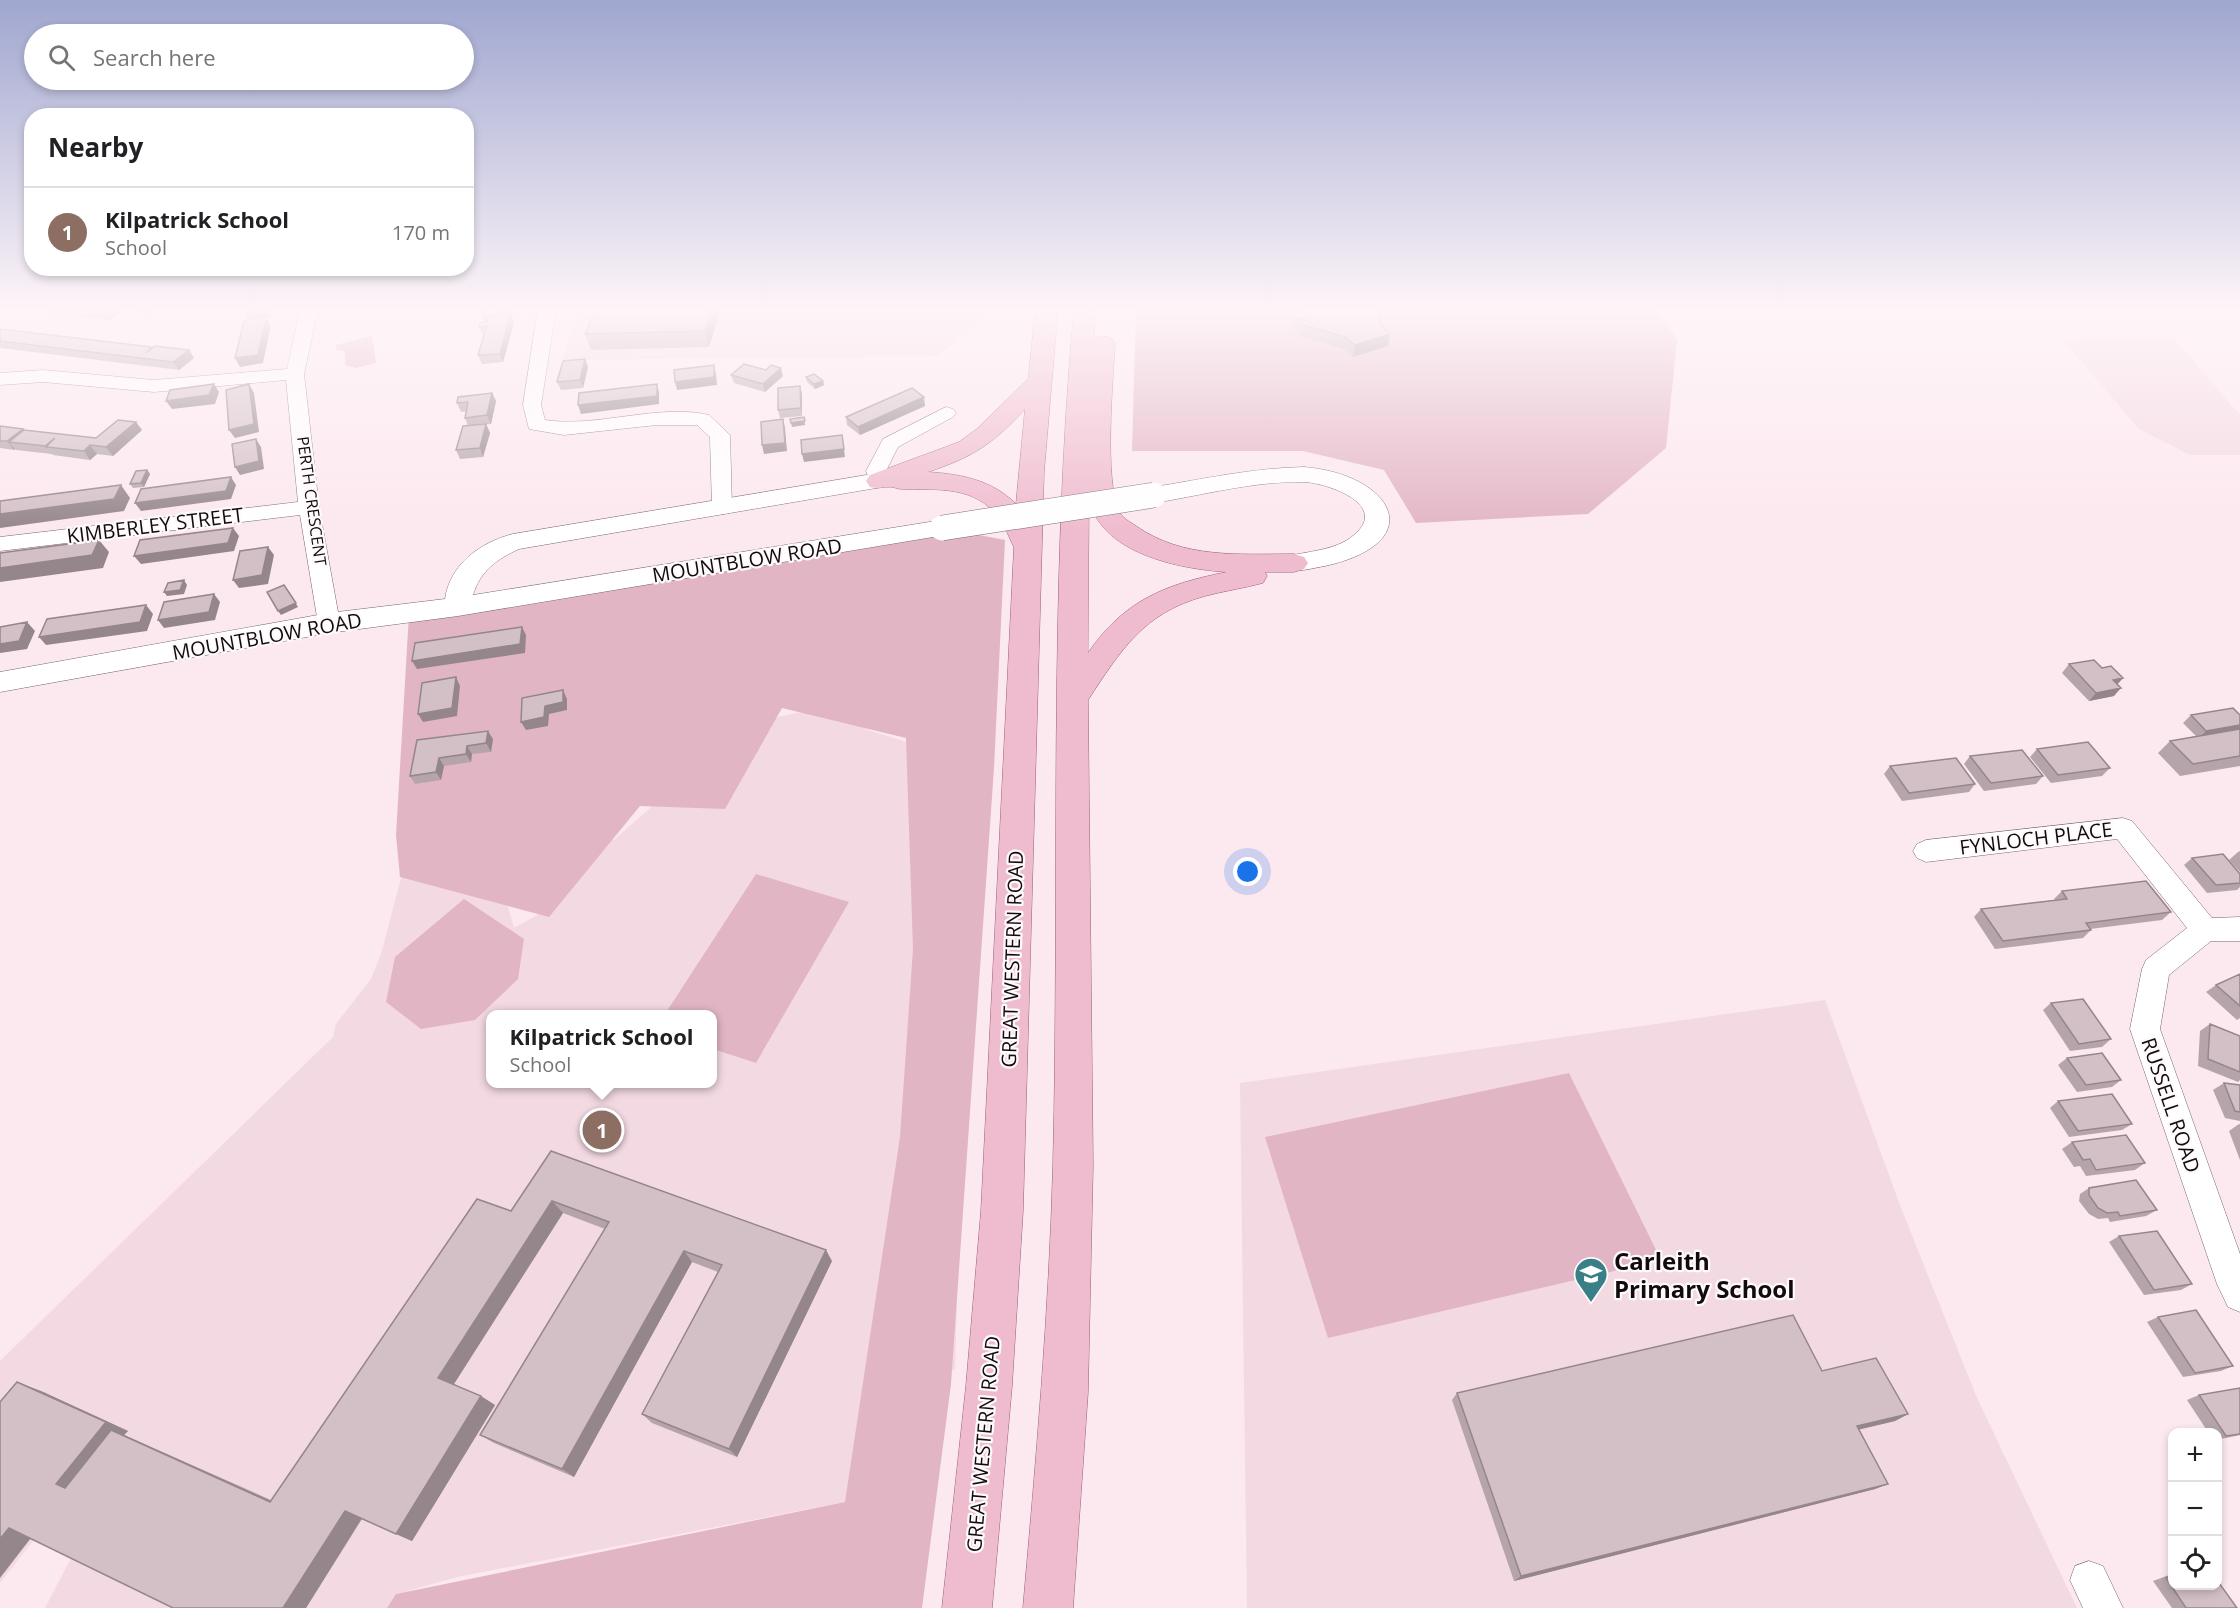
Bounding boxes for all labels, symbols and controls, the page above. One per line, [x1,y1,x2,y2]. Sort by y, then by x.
search box [24,24,474,90]
icon: search [45,41,78,74]
text: Search here [93,42,216,72]
text: Nearby [48,129,143,165]
text: Kilpatrick School [105,204,289,234]
text: 1 [62,219,73,246]
text: 170 m [392,219,450,246]
text: School [105,234,167,261]
street label: PERTH CRESCENT [292,435,332,567]
street label: KIMBERLEY STREET [65,501,245,549]
street label: MOUNTBLOW ROAD [650,532,844,588]
street label: MOUNTBLOW ROAD [170,606,364,666]
street label: FYNLOCH PLACE [1958,815,2114,861]
street label: GREAT WESTERN ROAD [995,850,1029,1068]
your location [1233,857,1262,886]
popup [486,1010,717,1088]
text: Kilpatrick School [509,1021,694,1051]
street label: RUSSELL ROAD [2135,1034,2207,1176]
text: School [509,1051,571,1078]
pin: 1 [582,1108,622,1152]
place label: Carleith Primary School [1614,1244,1795,1305]
school or university icon: Carleith Primary School [1573,1256,1609,1303]
street label: GREAT WESTERN ROAD [960,1335,1006,1553]
map controls [2168,1428,2222,1590]
button: + [2168,1428,2222,1482]
button: − [2168,1482,2222,1536]
button: locate [2168,1536,2222,1590]

